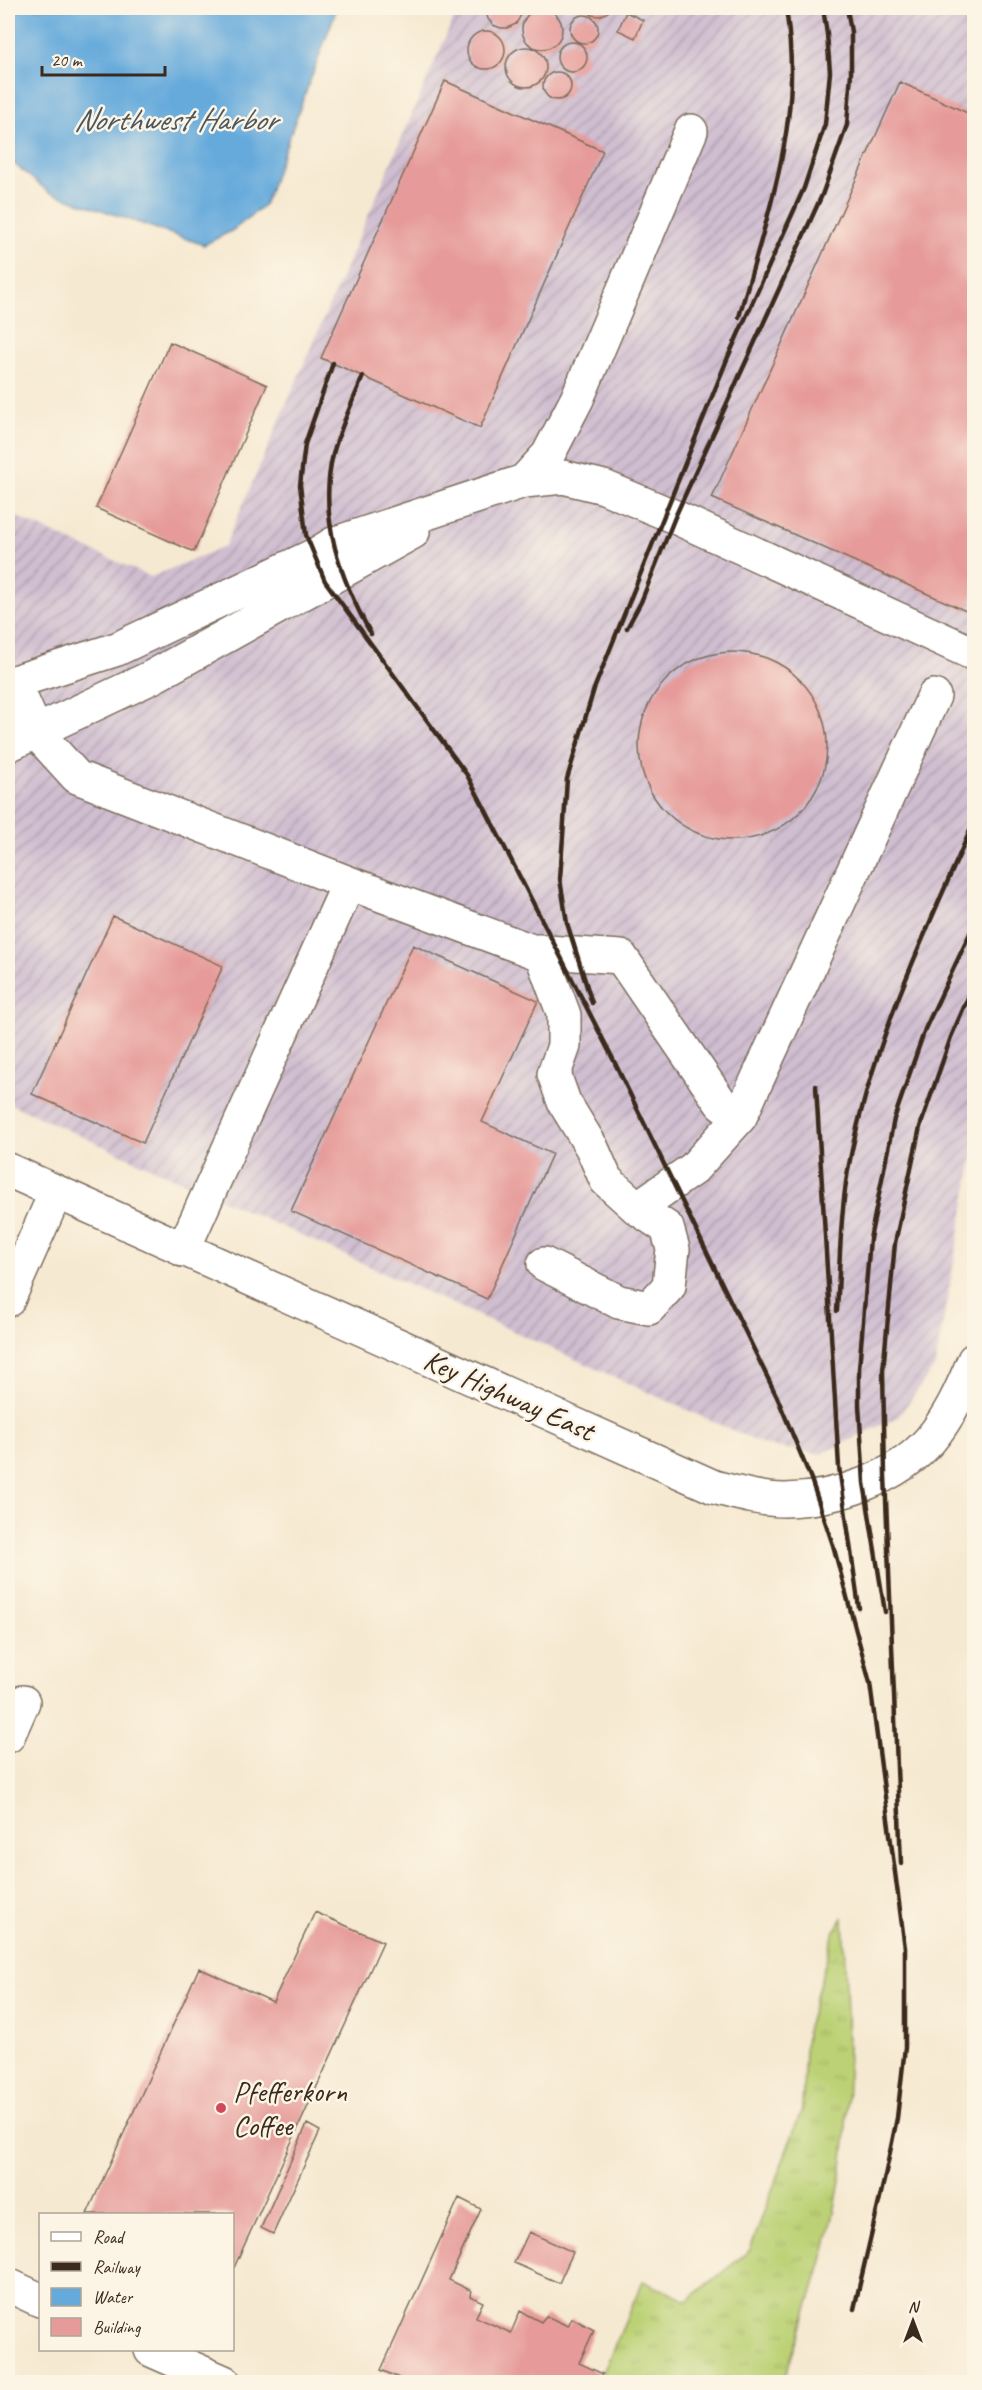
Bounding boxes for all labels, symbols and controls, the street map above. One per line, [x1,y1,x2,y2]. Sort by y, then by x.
scale bar [42,39,165,77]
text: 20 m [51,49,84,71]
water label: Northwest Harbor [74,99,282,140]
street label: Key Highway East [418,1341,603,1451]
place label: Pfefferkorn Coffee [233,2072,348,2144]
marker: Pfefferkorn Coffee [214,2101,228,2115]
legend [39,2213,234,2351]
text: Road [93,2226,126,2248]
text: Railway [93,2256,141,2278]
text: Water [93,2286,134,2308]
north arrow [883,2291,943,2351]
text: N [908,2297,921,2317]
text: Building [93,2316,142,2338]

